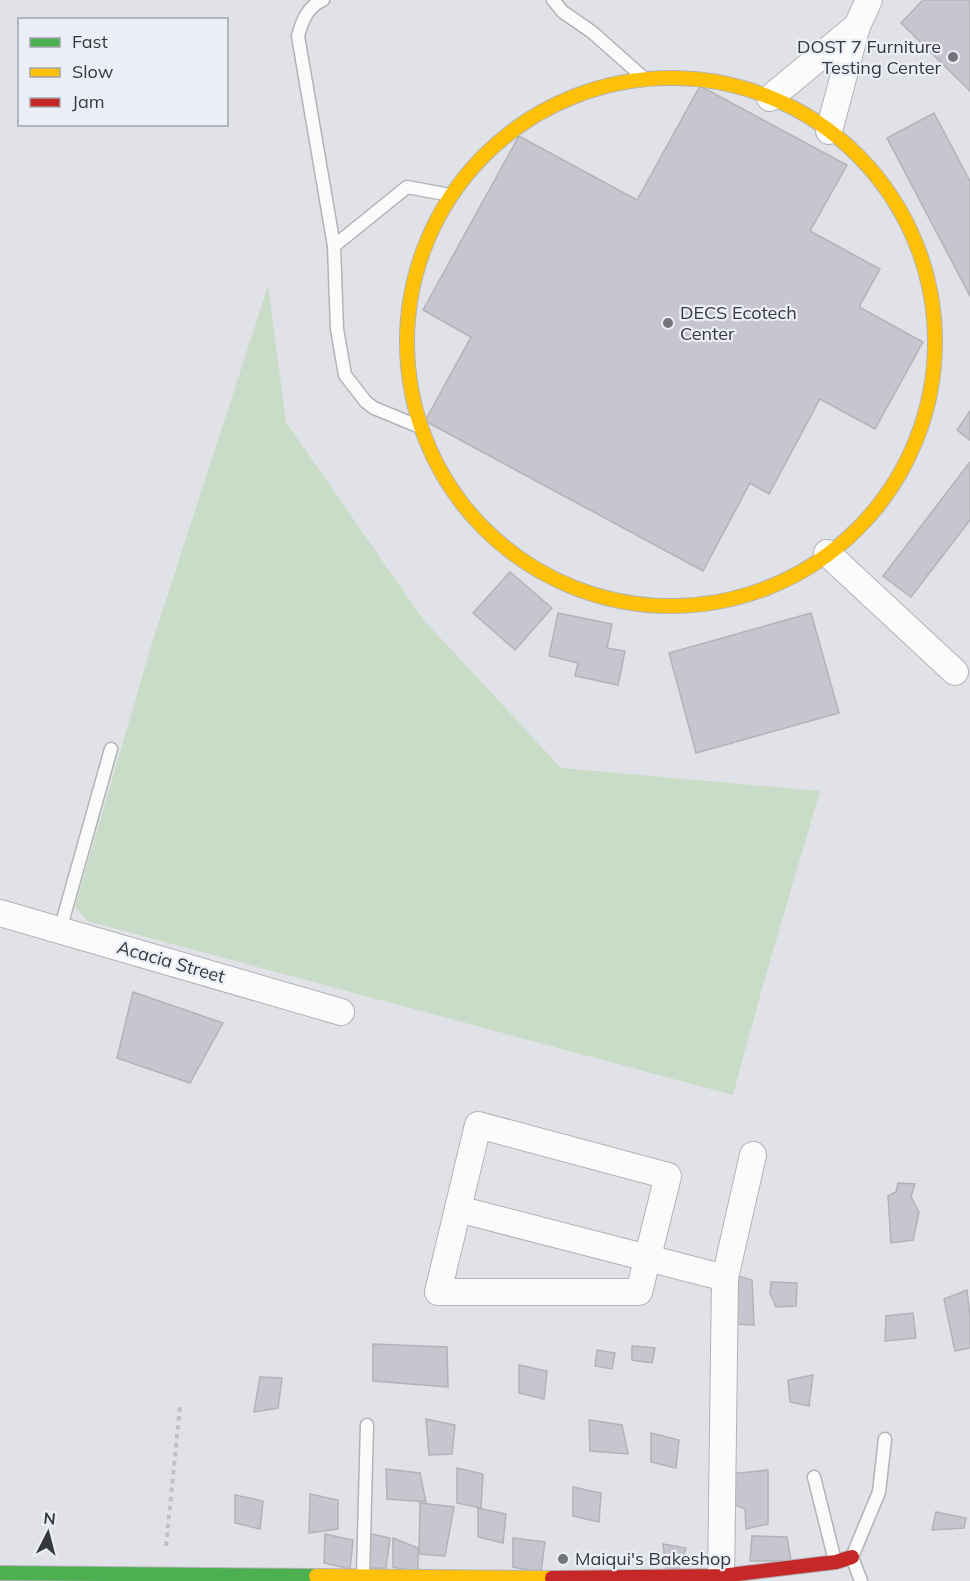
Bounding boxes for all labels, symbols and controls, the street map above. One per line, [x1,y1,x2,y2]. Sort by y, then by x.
legend [18,18,228,126]
text: Fast [72,30,108,53]
place label: DOST 7 Furniture Testing Center [797,35,941,79]
marker: DOST 7 Furniture Testing Center [946,50,960,64]
text: Slow [72,60,114,83]
text: Jam [72,90,105,113]
place label: DECS Ecotech Center [680,301,797,345]
marker: DECS Ecotech Center [661,316,675,330]
street label: Acacia Street [114,935,228,988]
north arrow [18,1503,78,1563]
text: N [43,1508,57,1529]
place label: Maiqui's Bakeshop [575,1547,731,1570]
marker: Maiqui's Bakeshop [556,1552,570,1566]

